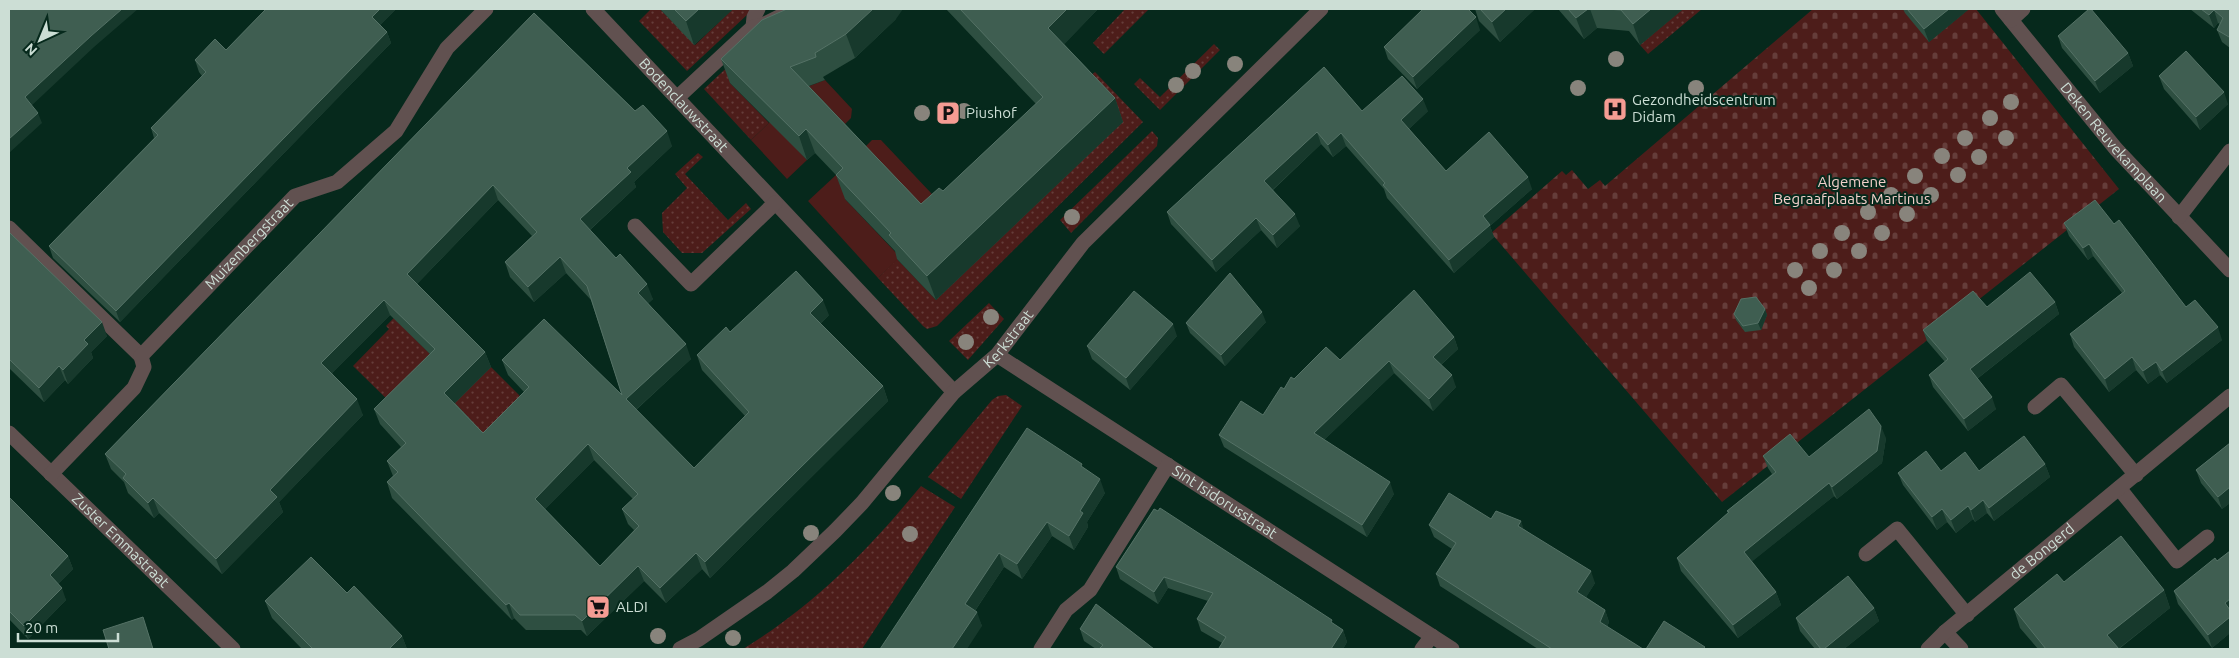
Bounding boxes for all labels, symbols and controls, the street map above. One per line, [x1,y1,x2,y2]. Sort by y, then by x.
north arrow [15,15,65,65]
text: N [22,40,40,59]
street label: Bodenclauwstraat [636,54,732,155]
street label: Deken Reuvekamplaan [2057,79,2171,205]
place label: Gezondheidscentrum Didam [1632,91,1776,125]
hospital icon: Gezondheidscentrum Didam [1602,96,1628,122]
parking icon: Piushof [935,100,961,126]
place label: Piushof [966,104,1017,121]
park label: Algemene Begraafplaats Martinus [1774,173,1930,207]
street label: Muizenbergstraat [201,194,296,292]
street label: Kerkstraat [980,306,1037,371]
street label: Sint Isidorusstraat [1169,462,1281,542]
street label: Zuster Emmastraat [69,490,173,591]
street label: de Bongerd [2006,520,2077,583]
supermarket icon: ALDI [585,594,611,620]
place label: ALDI [616,598,648,615]
scale bar [18,610,118,642]
text: 20 m [25,619,58,636]

